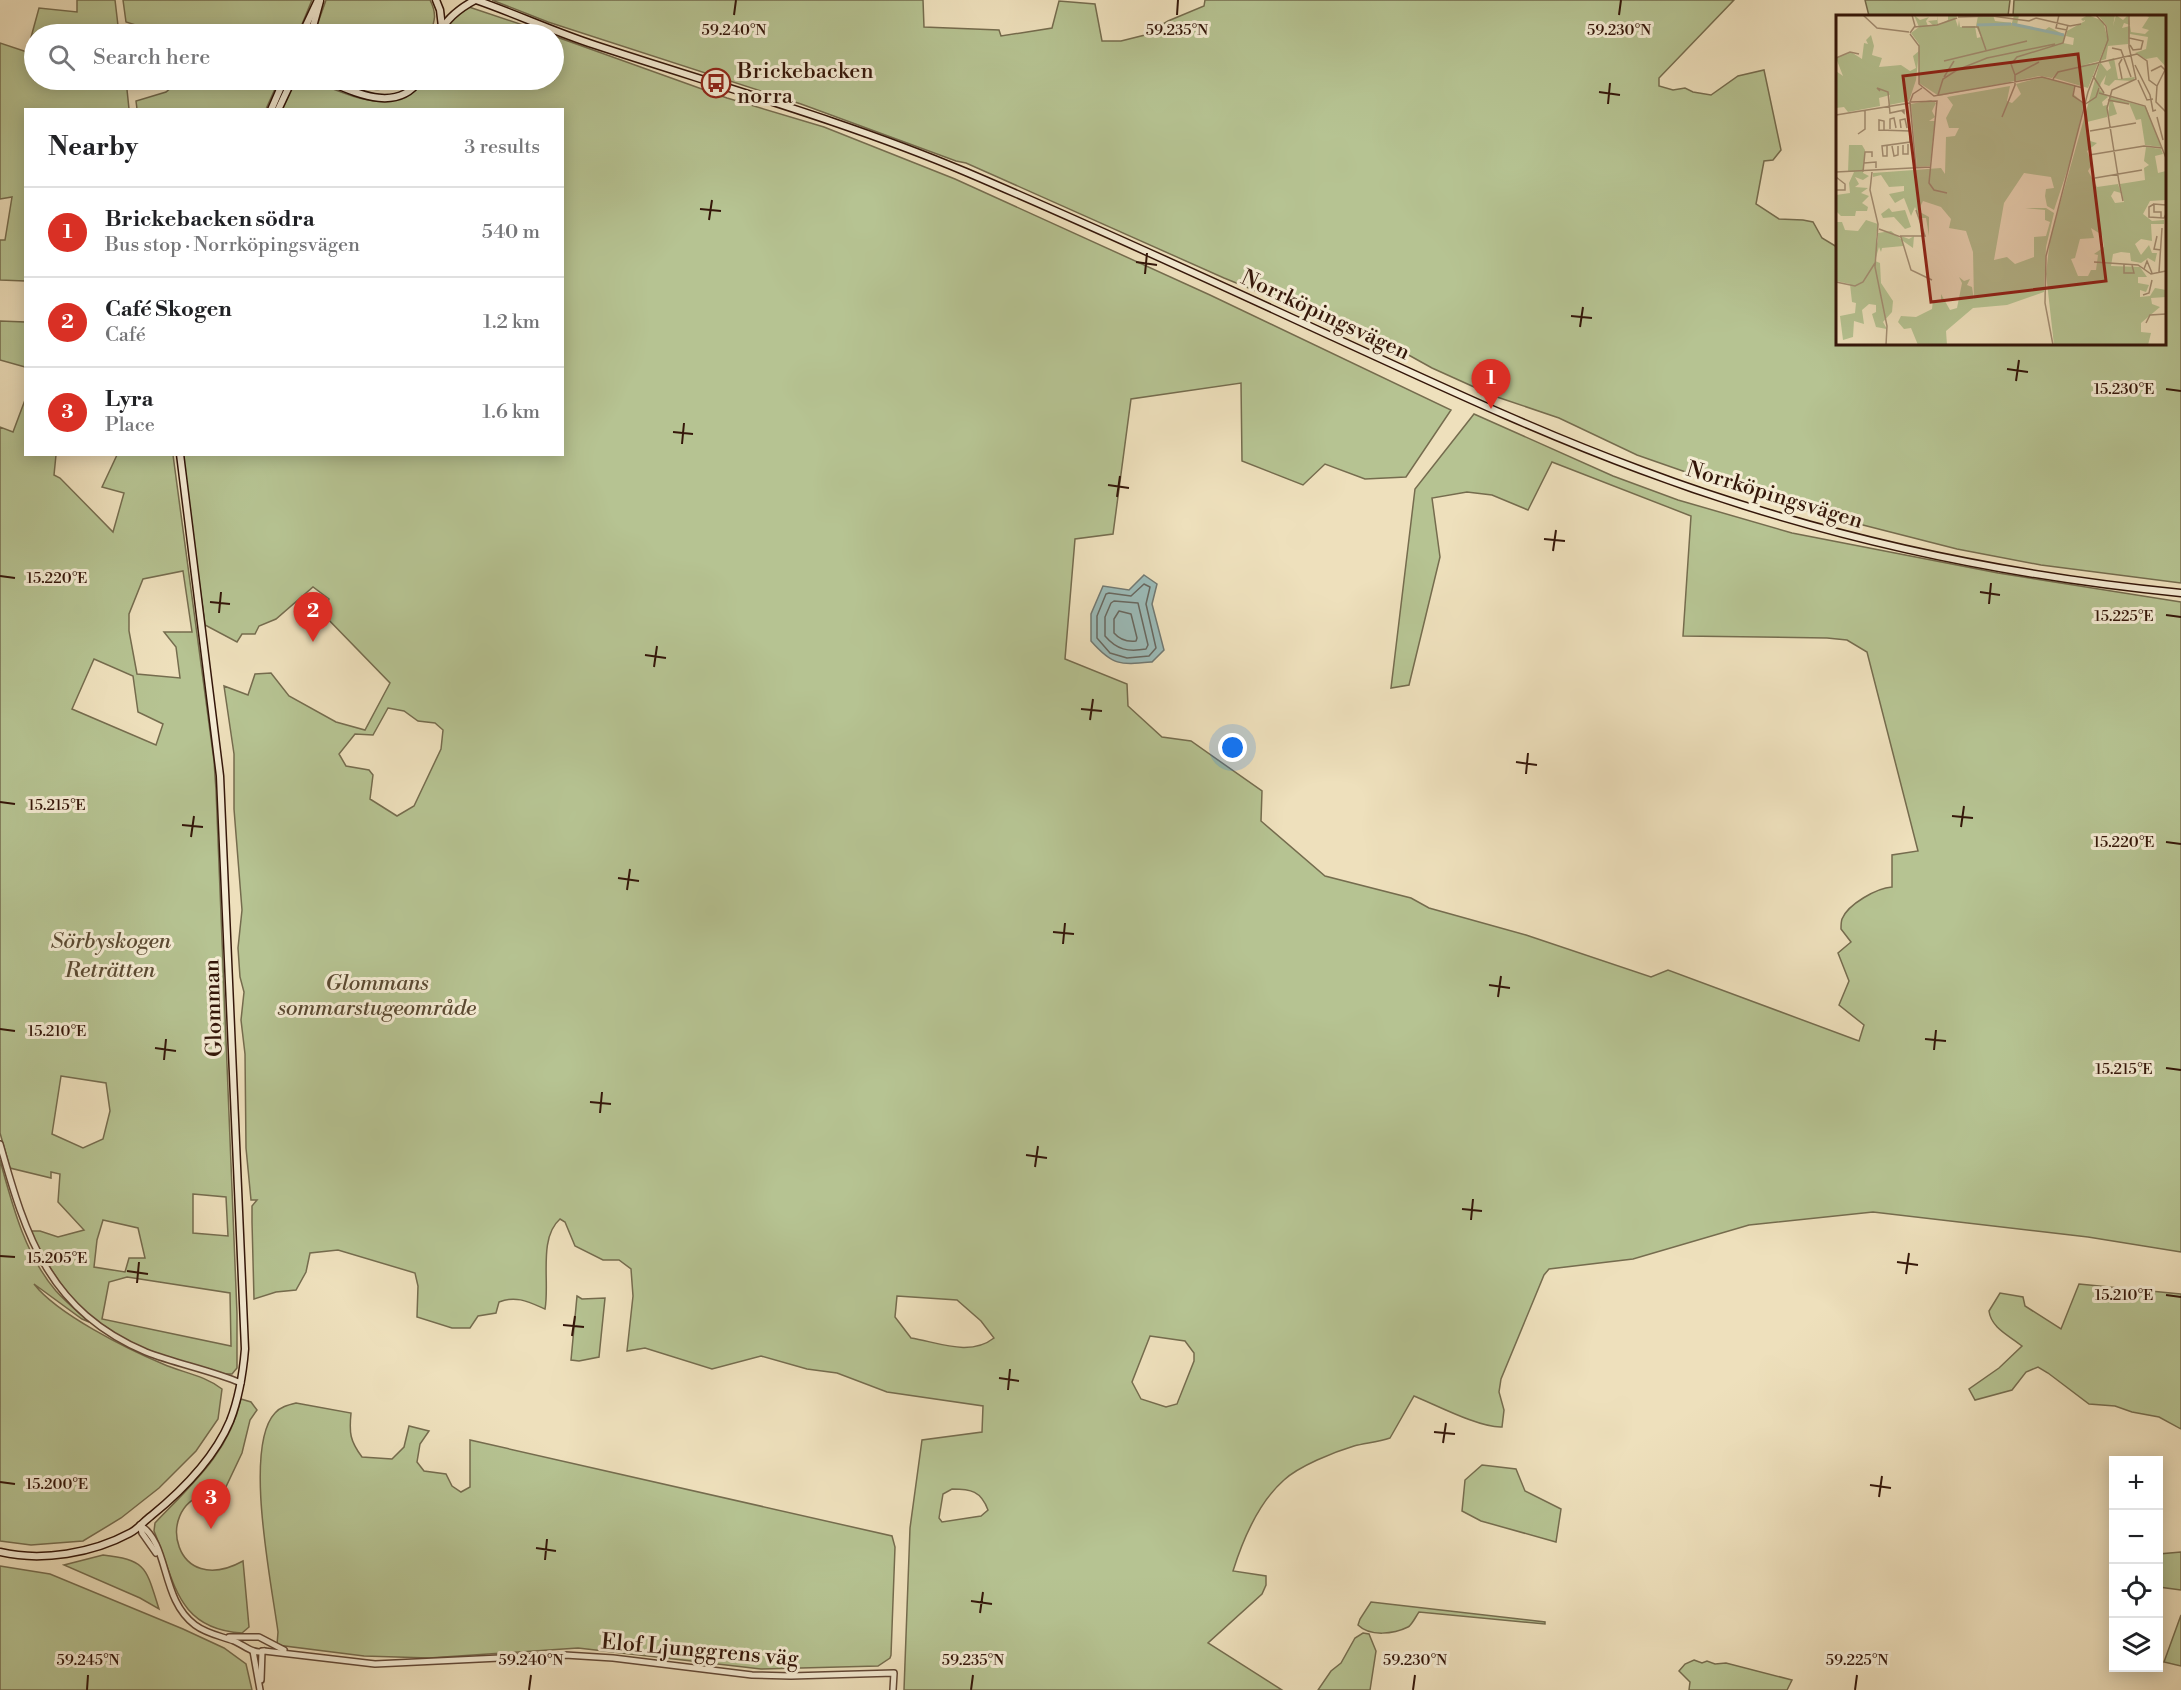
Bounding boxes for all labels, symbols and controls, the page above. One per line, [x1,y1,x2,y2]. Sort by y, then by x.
inset map [1836,15,2166,345]
text: 59.240°N [702,21,766,40]
text: 59.235°N [1146,21,1208,40]
text: 59.230°N [1587,21,1651,40]
search box [24,24,564,90]
icon: search [45,41,78,74]
text: Search here [93,44,210,71]
place label: Brickebacken norra [736,58,874,110]
bus stop icon: Brickebacken norra [700,67,732,99]
text: Nearby [48,131,138,163]
text: 3 results [464,135,540,160]
text: Brickebacken södra [105,206,315,233]
text: 1 [63,220,72,245]
text: 540 m [482,220,540,245]
text: Bus stop · Norrköpingsvägen [105,233,360,258]
street label: Norrköpingsvägen [1237,264,1414,366]
text: Café Skogen [105,296,232,323]
text: 2 [61,310,74,335]
text: 1.2 km [483,310,540,335]
text: Café [105,323,146,348]
pin: 1 [1472,360,1510,409]
text: 15.230°E [2094,380,2154,399]
text: Lyra [105,386,154,413]
text: 3 [61,400,74,425]
text: 1.6 km [482,400,540,425]
text: Place [105,413,155,438]
street label: Norrköpingsvägen [1683,456,1866,535]
text: 15.220°E [27,569,87,588]
pin: 2 [294,592,332,642]
text: 15.225°E [2094,607,2154,626]
your location [1218,733,1247,762]
text: 15.215°E [28,796,86,815]
text: 15.220°E [2094,833,2154,852]
park label: Sörbyskogen [51,928,172,955]
park label: Reträtten [64,957,156,984]
street label: Glomman [198,959,229,1057]
park label: Glommans sommarstugeområde [277,970,476,1022]
text: 15.210°E [28,1022,86,1041]
text: 15.215°E [2095,1060,2153,1079]
text: 15.205°E [27,1249,87,1268]
text: 15.210°E [2095,1286,2153,1305]
map controls [2109,1456,2163,1672]
button: + [2109,1456,2163,1510]
text: 15.200°E [26,1475,88,1494]
pin: 3 [192,1480,230,1529]
button: − [2109,1510,2163,1564]
button: locate [2109,1564,2163,1618]
button: layers [2109,1618,2163,1672]
street label: Elof Ljunggrens väg [600,1628,800,1673]
text: 59.245°N [56,1651,120,1670]
text: 59.240°N [499,1651,563,1670]
text: 59.235°N [942,1651,1004,1670]
text: 59.230°N [1383,1651,1447,1670]
text: 59.225°N [1826,1651,1888,1670]

